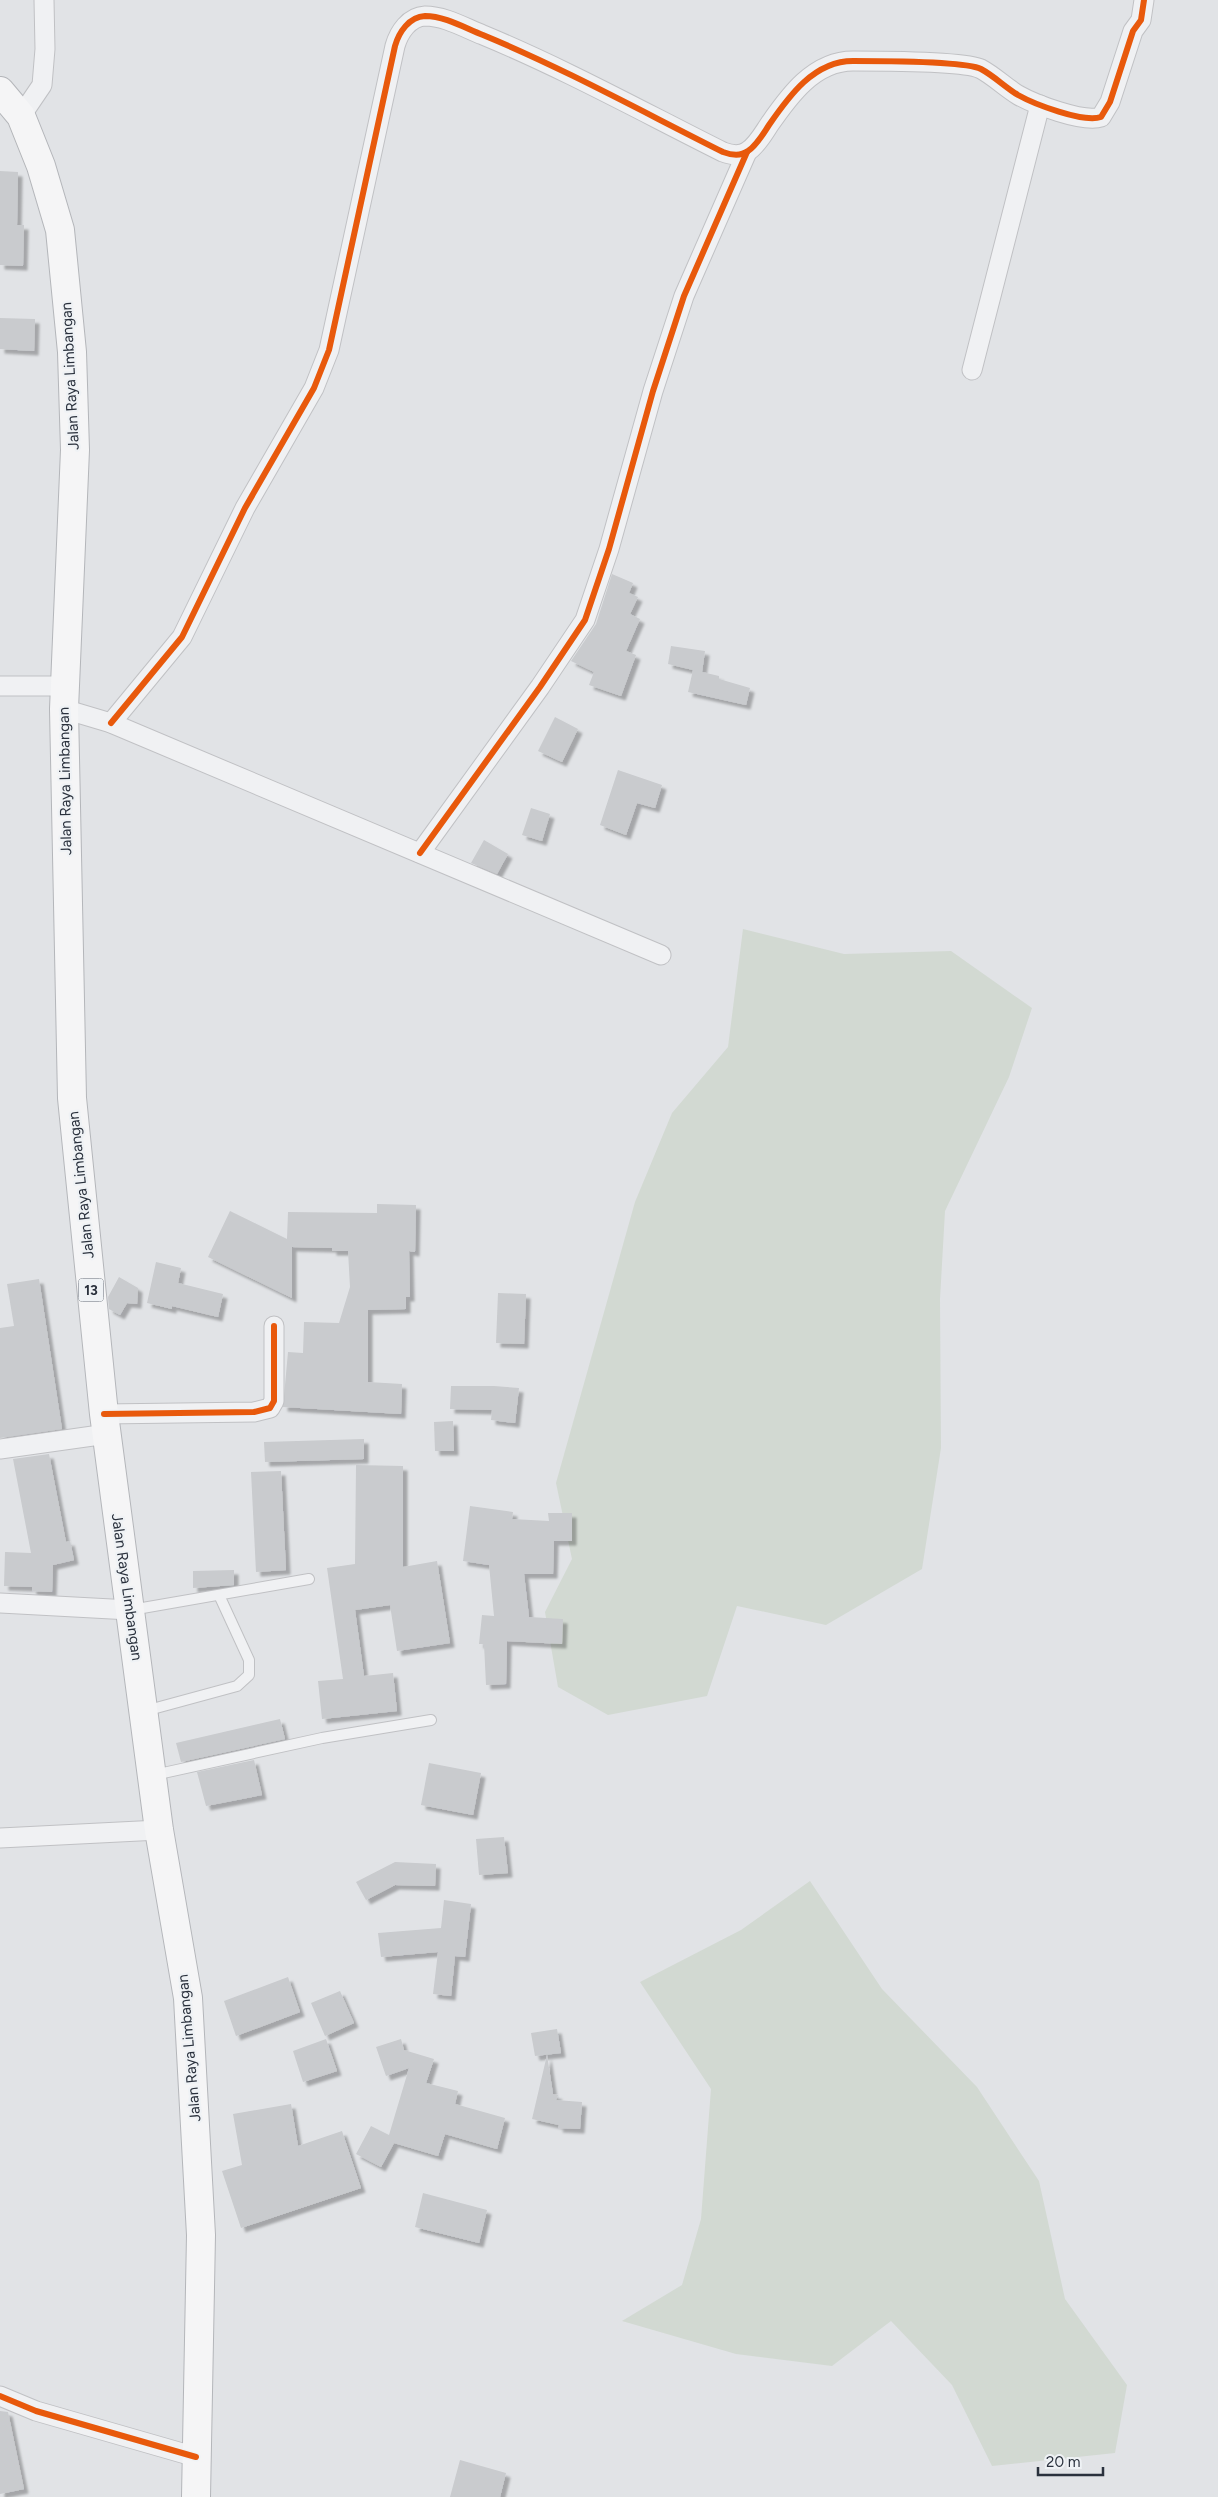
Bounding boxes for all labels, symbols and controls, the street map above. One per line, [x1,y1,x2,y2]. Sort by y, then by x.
street label: Jalan Raya Limbangan [57,302,83,450]
street label: Jalan Raya Limbangan [55,707,75,855]
street label: Jalan Raya Limbangan [64,1110,98,1260]
road number: 13 [78,1278,104,1302]
street label: Jalan Raya Limbangan [108,1512,146,1662]
street label: Jalan Raya Limbangan [174,1973,204,2123]
scale bar [1038,2444,1103,2476]
text: 20 m [1046,2453,1080,2471]

